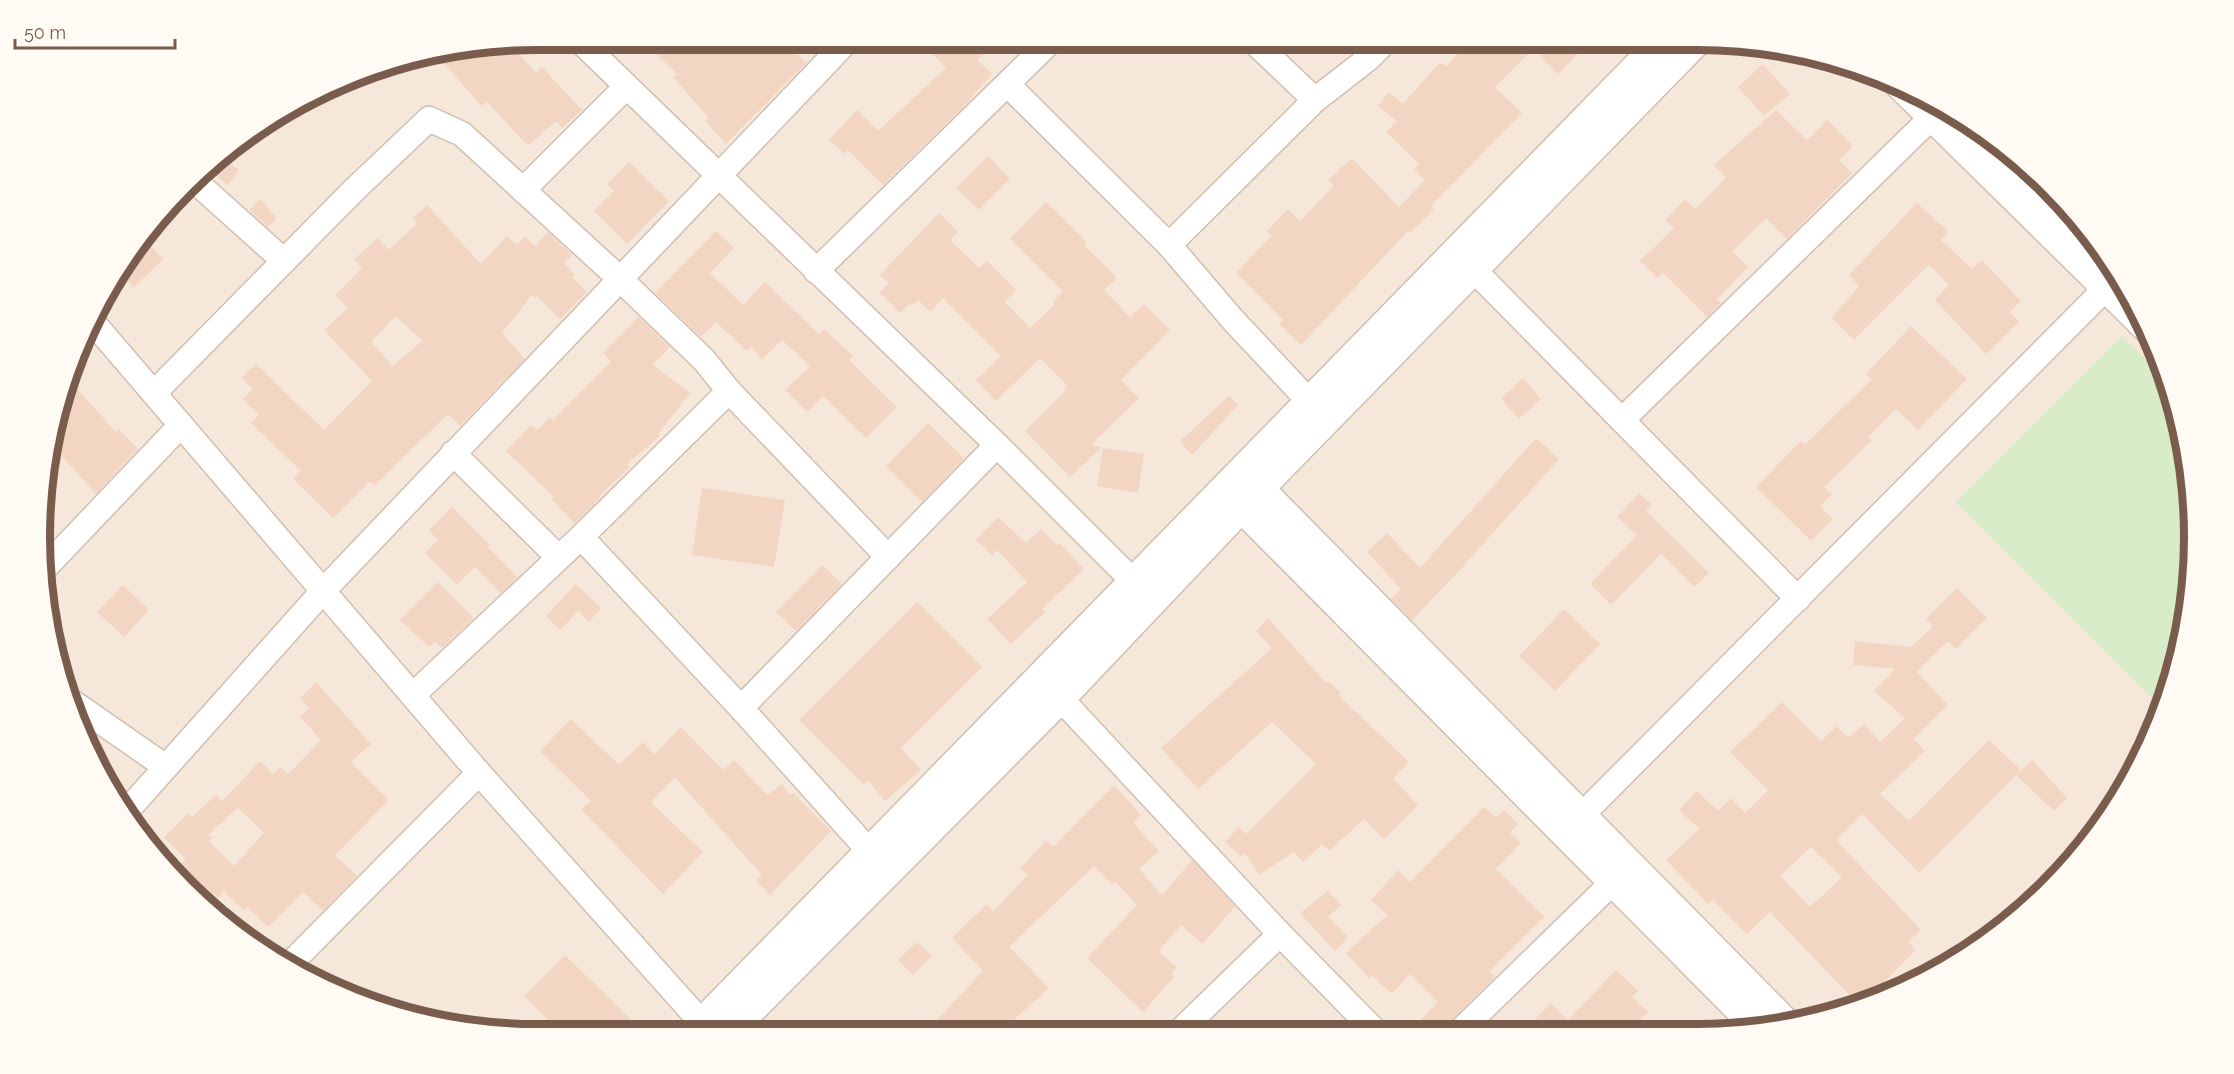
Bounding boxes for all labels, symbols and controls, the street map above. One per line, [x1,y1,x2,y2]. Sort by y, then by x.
scale bar [15,12,176,50]
text: 50 m [24,22,66,43]

